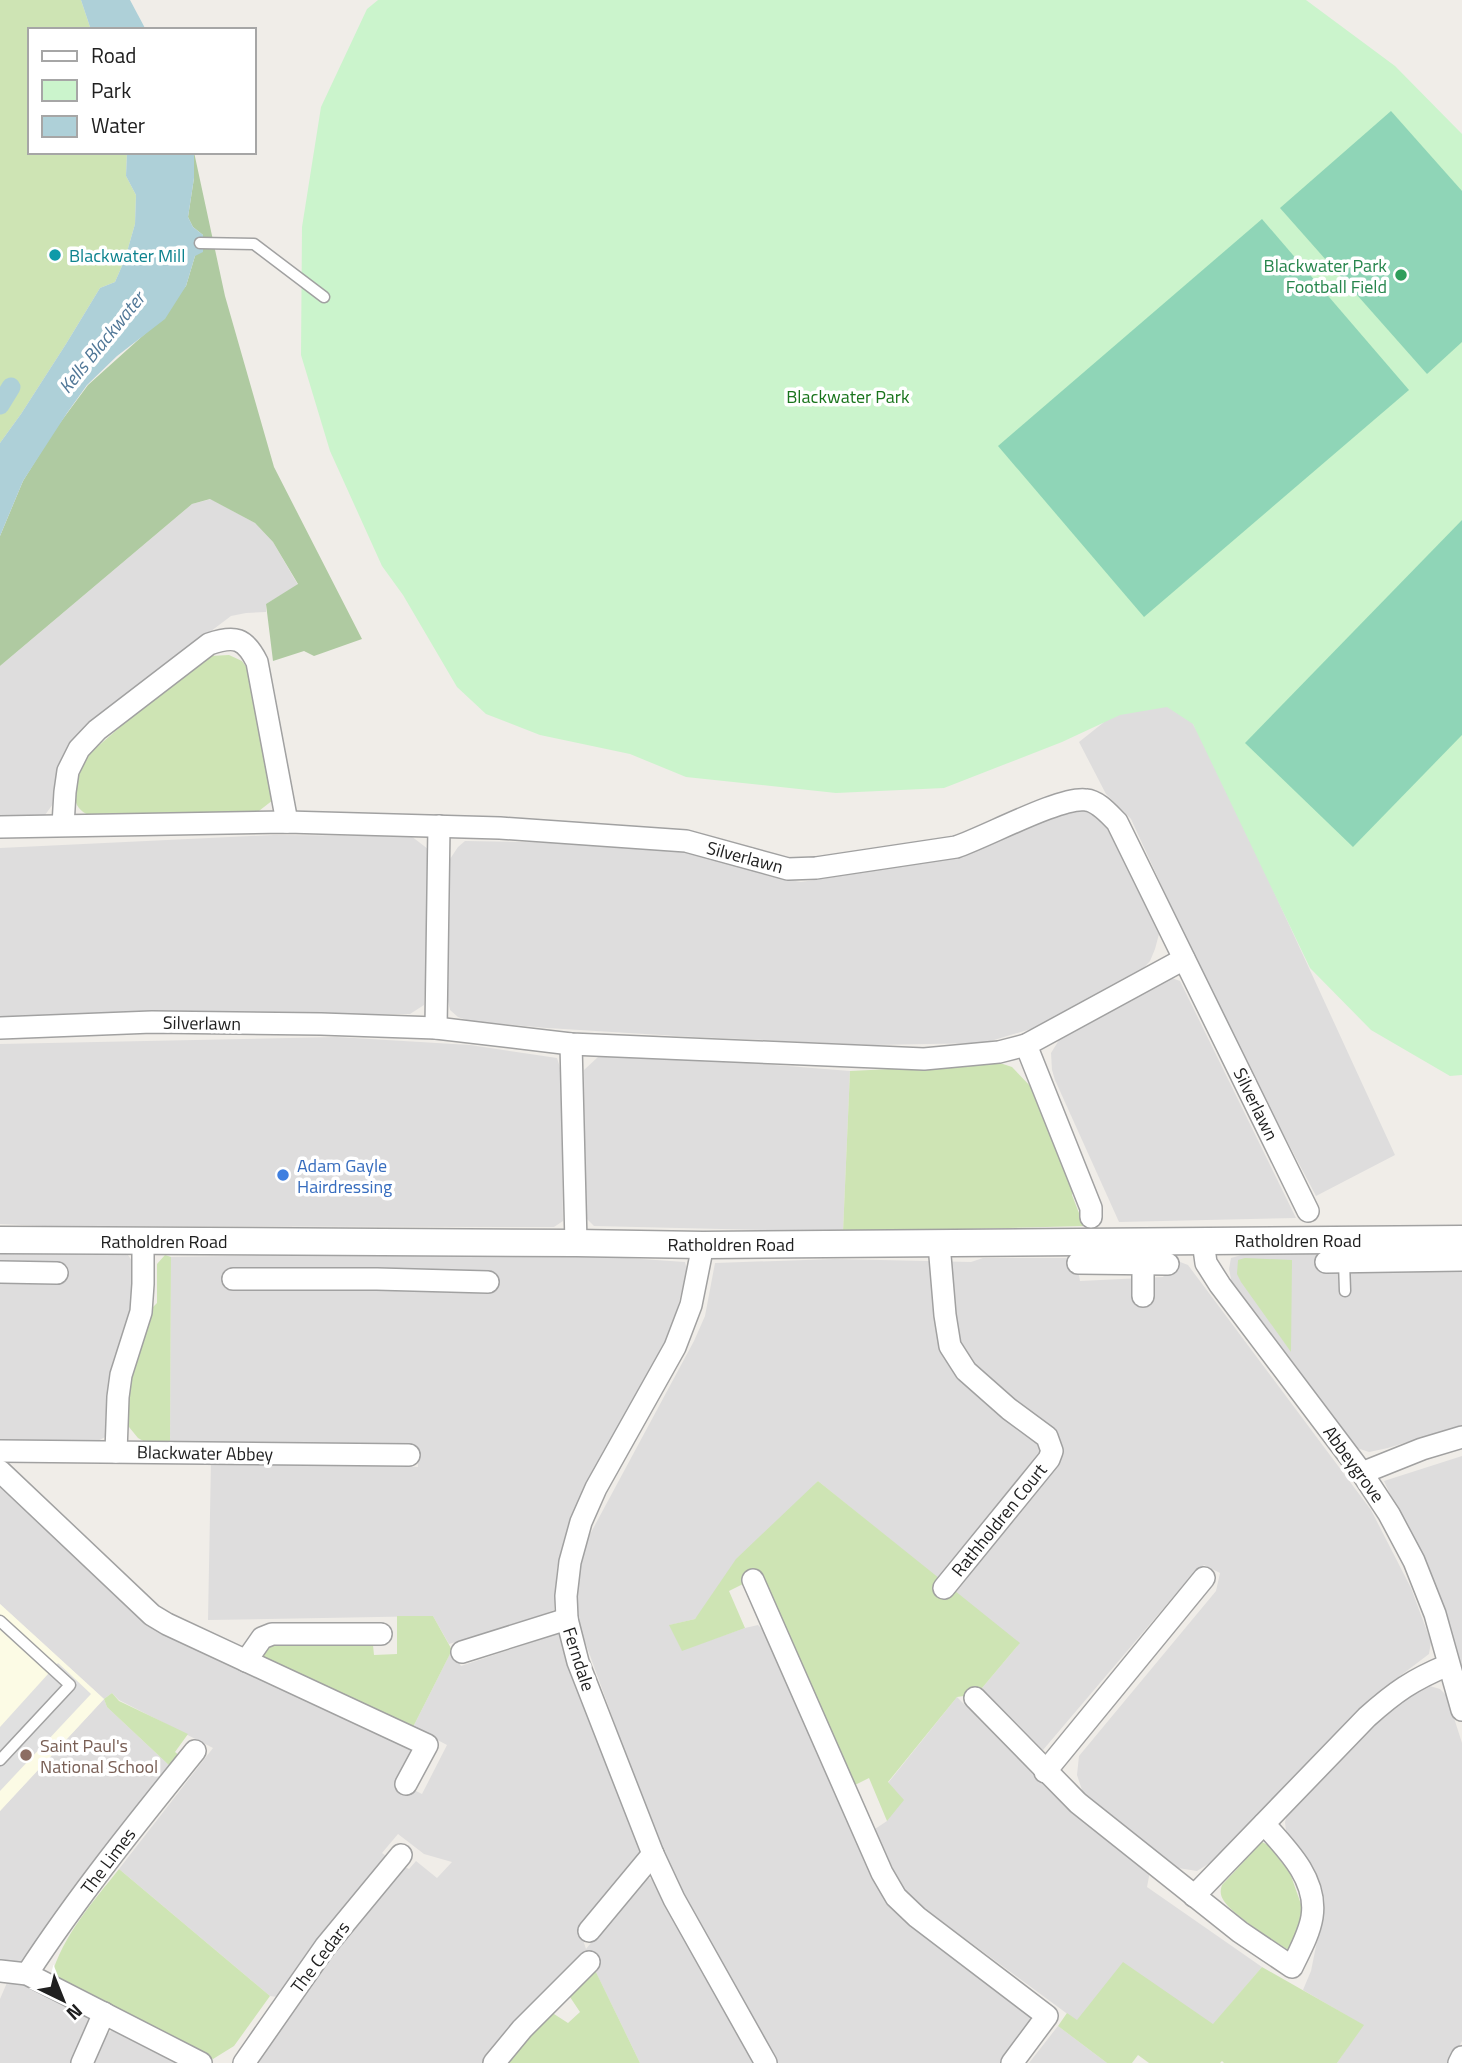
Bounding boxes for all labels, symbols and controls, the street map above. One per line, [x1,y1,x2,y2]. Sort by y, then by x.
legend [28,28,256,154]
text: Road [91,39,136,71]
text: Park [91,74,131,106]
text: Water [91,109,145,141]
place label: Blackwater Mill [69,242,185,269]
marker: Blackwater Mill [47,247,63,263]
place label: Blackwater Park Football Field [1264,252,1387,300]
marker: Blackwater Park Football Field [1393,267,1409,283]
water label: Kells Blackwater [51,283,152,399]
park label: Blackwater Park [786,383,910,410]
street label: Silverlawn [704,834,786,880]
street label: Silverlawn [163,1009,241,1037]
street label: Silverlawn [1227,1063,1285,1145]
place label: Adam Gayle Hairdressing [297,1152,392,1200]
marker: Adam Gayle Hairdressing [275,1167,291,1183]
street label: Ratholdren Road [1234,1227,1362,1254]
street label: Ratholdren Road [100,1228,228,1255]
street label: Ratholdren Road [667,1231,795,1258]
street label: Abbeygrove [1317,1420,1391,1508]
street label: Blackwater Abbey [137,1438,274,1468]
street label: Rathholdren Court [945,1457,1054,1582]
street label: Ferndale [556,1623,602,1695]
place label: Saint Paul's National School [40,1732,158,1780]
marker: Saint Paul's National School [18,1747,34,1763]
street label: The Limes [74,1822,142,1900]
street label: The Cedars [284,1915,356,1999]
north arrow [28,1965,98,2035]
text: N [60,1998,90,2028]

